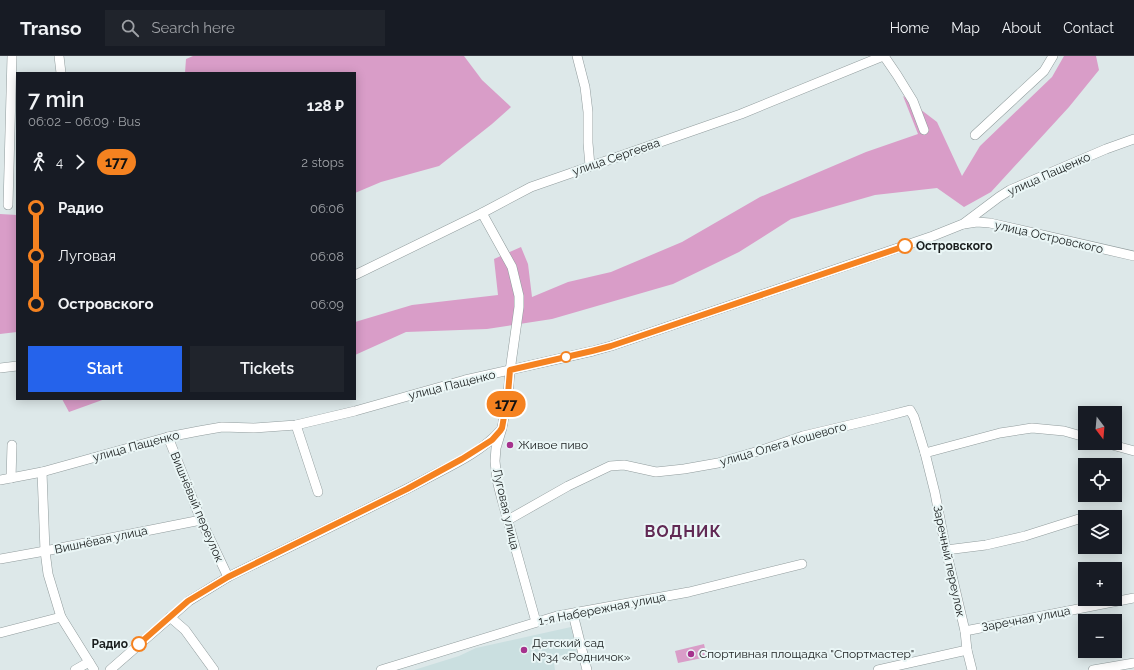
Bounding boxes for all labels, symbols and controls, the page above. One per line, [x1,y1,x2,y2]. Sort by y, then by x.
search box [105,10,385,46]
text: Transo [20,17,81,39]
icon: search [119,17,141,39]
text: Search here [151,19,235,37]
text: Home [890,20,929,36]
text: Map [951,20,980,36]
text: About [1002,20,1041,36]
text: Contact [1063,20,1114,36]
text: 7 min [28,86,84,112]
text: 128 ₽ [307,97,344,115]
text: 06:02 – 06:09 · Bus [28,114,141,129]
street label: улица Сергеева [570,135,662,179]
street label: улица Пащенко [1005,149,1093,199]
icon: walk [28,151,50,173]
icon: forward [69,151,91,173]
text: 177 [105,154,128,170]
text: 4 [56,155,63,170]
text: 2 stops [301,155,344,170]
text: Радио [58,199,104,217]
text: 06:06 [310,201,344,216]
street label: улица Островского [993,218,1105,256]
marker: Островского [897,238,913,254]
place label: Островского [916,239,992,253]
text: Луговая [58,247,116,265]
text: 06:08 [310,249,344,264]
text: Островского [58,295,154,313]
text: 06:09 [310,297,344,312]
button: Start [28,346,182,392]
button: Tickets [190,346,344,392]
unlabelled marker [560,351,572,363]
street label: улица Пащенко [407,367,497,403]
line badge: 177 [483,391,529,417]
text: 177 [495,396,517,412]
north arrow [1078,406,1122,450]
map controls [1078,406,1122,658]
street label: улица Олега Кошевого [718,419,848,469]
street label: улица Пащенко [91,428,181,464]
place label: Живое пиво [518,438,588,452]
marker: Живое пиво [505,440,515,450]
street label: Вишнёвый переулок [167,450,227,564]
button: locate [1078,458,1122,502]
street label: Луговая улица [490,467,522,551]
street label: Заречный переулок [930,504,968,618]
button: layers [1078,510,1122,554]
district label: ВОДНИК [645,522,721,541]
street label: Вишнёвая улица [53,523,149,557]
button: + [1078,562,1122,606]
street label: 1-я Набережная улица [537,590,667,628]
street label: Заречная улица [980,604,1072,634]
button: − [1078,614,1122,658]
marker: Радио [131,636,147,652]
place label: Детский сад №34 «Родничок» [532,636,631,664]
place label: Радио [92,637,128,651]
marker: Детский сад №34 «Родничок» [519,645,529,655]
place label: Спортивная площадка "Спортмастер" [699,647,914,661]
marker: Спортивная площадка "Спортмастер" [686,649,696,659]

